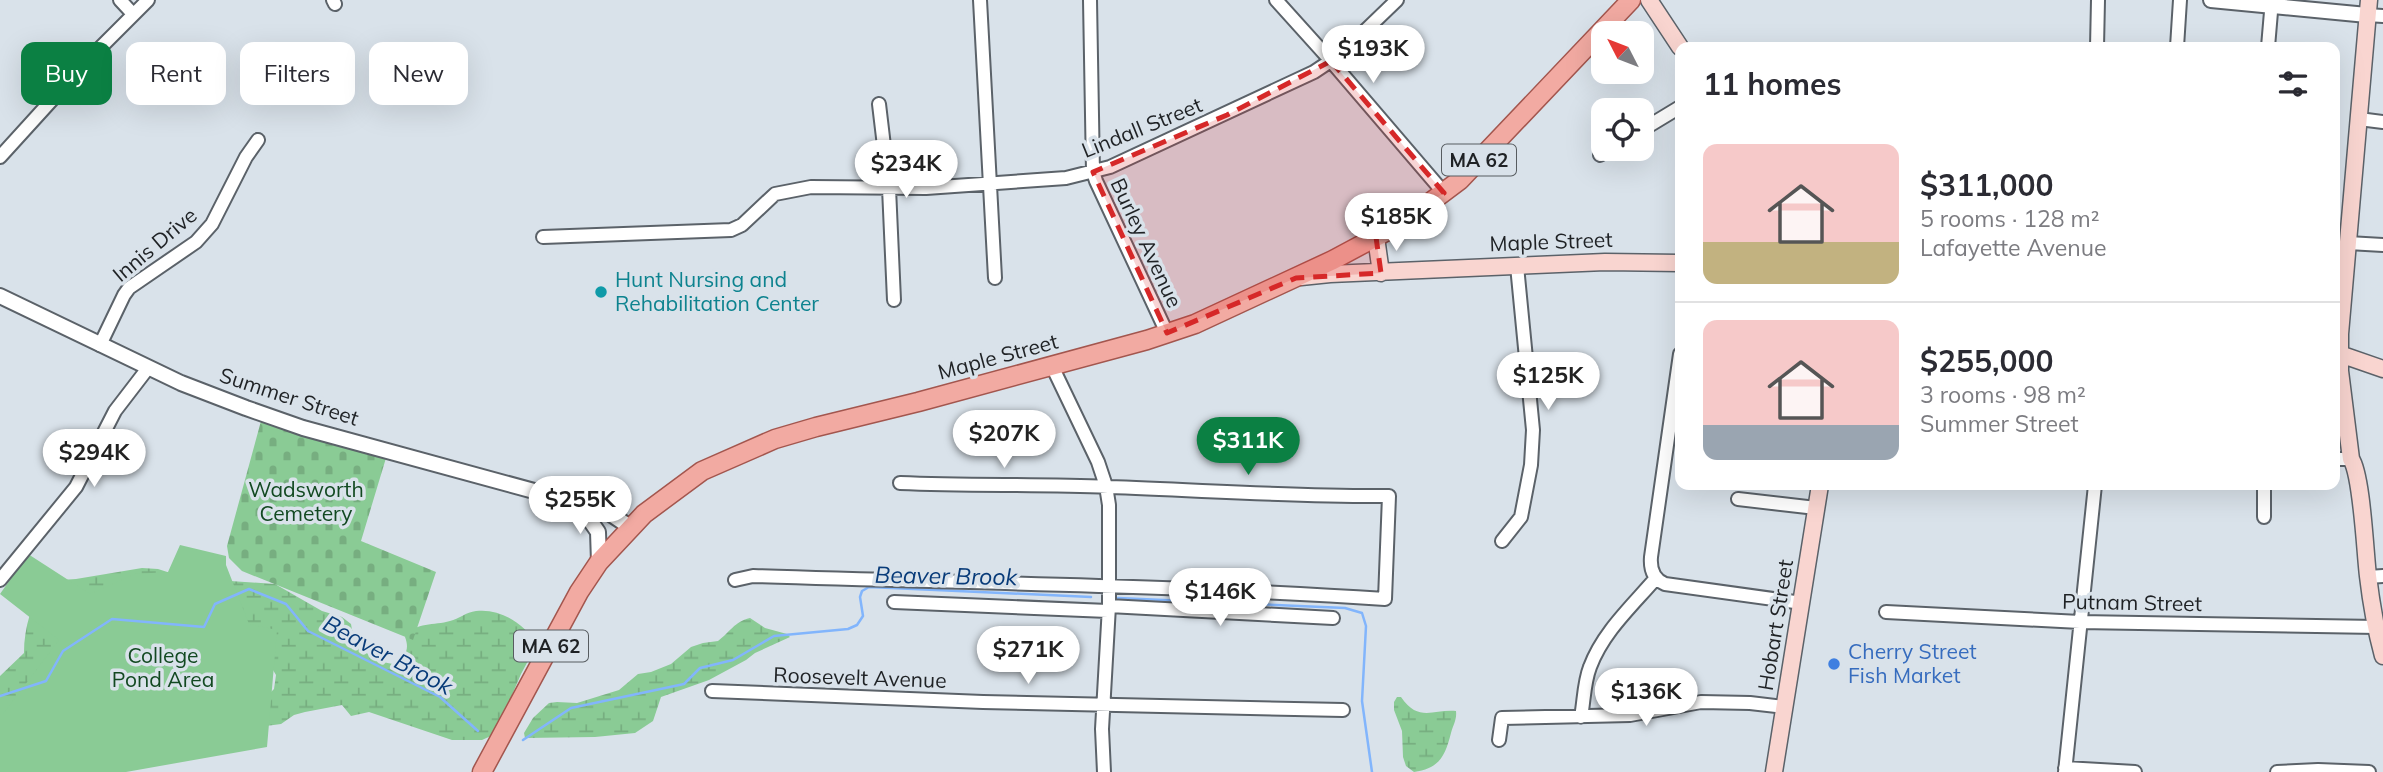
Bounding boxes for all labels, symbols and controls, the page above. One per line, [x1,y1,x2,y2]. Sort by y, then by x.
north arrow [1591,21,1654,84]
map controls [1591,21,1654,161]
pin: $193K [1324,25,1422,85]
text: $193K [1338,33,1408,62]
chip: Buy [21,42,112,105]
chip: Rent [126,42,226,105]
chip: Filters [240,42,355,105]
chip: New [369,42,468,105]
text: 11 homes [1703,65,1842,103]
icon: filters [2274,65,2312,103]
street label: Lindall Street [1078,91,1206,163]
button: locate [1591,98,1654,161]
pin: $234K [857,140,955,200]
road number: MA 62 [1442,144,1516,176]
text: $234K [871,148,941,177]
text: $311,000 [1920,166,2053,204]
icon: home [1759,172,1843,256]
street label: Burley Avenue [1106,174,1188,312]
pin: $185K [1347,194,1445,253]
text: $185K [1361,201,1431,230]
street label: Innis Drive [107,202,202,287]
text: 5 rooms · 128 m² [1920,204,2100,233]
street label: Maple Street [1489,226,1613,256]
text: Lafayette Avenue [1920,233,2107,262]
place label: Hunt Nursing and Rehabilitation Center [615,266,819,316]
marker: Hunt Nursing and Rehabilitation Center [593,284,609,300]
street label: Maple Street [935,328,1061,385]
text: $255,000 [1920,342,2053,380]
icon: home [1759,348,1843,432]
pin: $125K [1499,352,1597,412]
text: $125K [1513,360,1583,389]
street label: Summer Street [216,361,362,431]
text: 3 rooms · 98 m² [1920,380,2086,409]
text: Summer Street [1920,409,2078,438]
pin: $207K [955,410,1053,470]
text: $207K [969,418,1039,447]
pin: $311K [1199,418,1297,477]
text: $311K [1213,425,1283,454]
pin: $294K [45,430,143,489]
text: $294K [59,437,129,466]
park label: Wadsworth Cemetery [248,476,364,526]
pin: $255K [531,476,629,536]
text: $255K [545,484,615,513]
street label: Hobart Street [1752,557,1798,692]
water label: Beaver Brook [874,560,1019,591]
pin: $146K [1171,568,1269,628]
text: $146K [1185,576,1255,605]
street label: Putnam Street [2062,588,2202,616]
water label: Beaver Brook [318,608,459,701]
pin: $271K [979,626,1077,686]
road number: MA 62 [514,631,588,662]
text: $271K [993,634,1063,663]
place label: Cherry Street Fish Market [1848,638,1977,688]
park label: College Pond Area [112,642,214,692]
marker: Cherry Street Fish Market [1826,656,1842,672]
street label: Roosevelt Avenue [773,661,947,693]
pin: $136K [1597,668,1695,728]
text: $136K [1611,676,1681,705]

